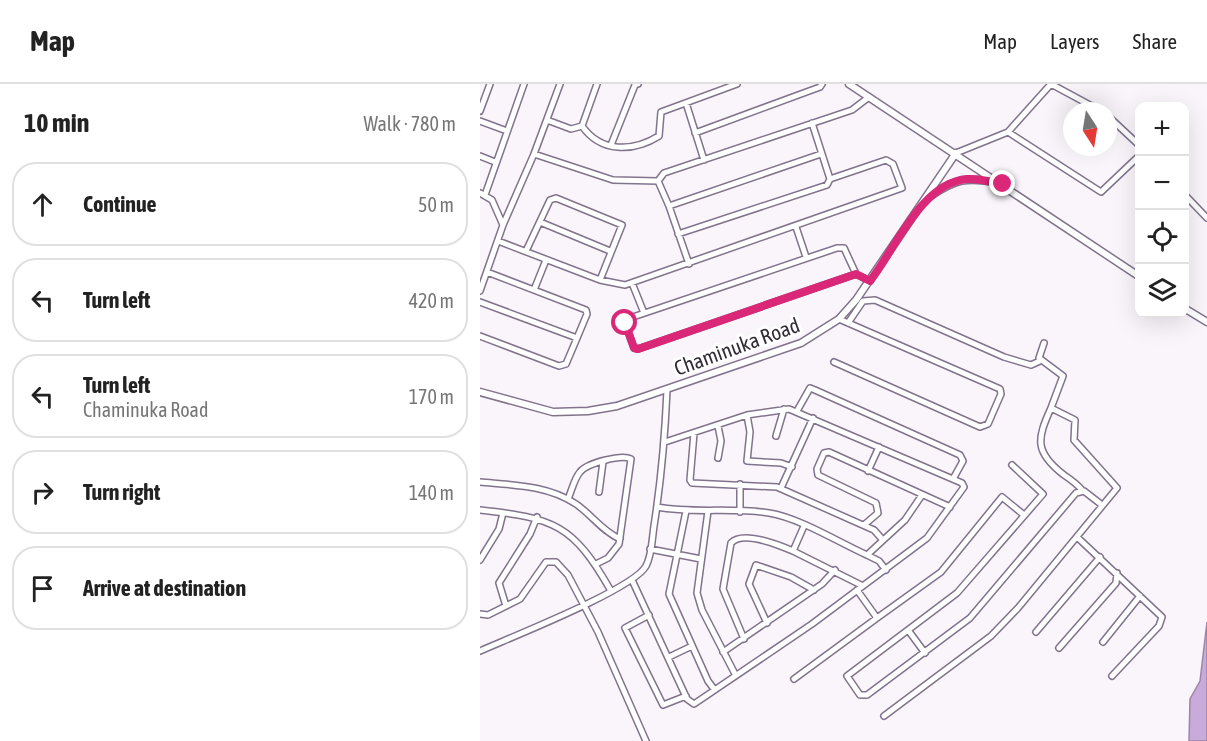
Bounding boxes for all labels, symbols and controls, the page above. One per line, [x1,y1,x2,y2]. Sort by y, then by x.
text: Map [30,25,75,57]
text: Map [983,29,1017,53]
text: Layers [1050,29,1100,53]
text: Share [1133,29,1177,53]
north arrow [1063,102,1117,156]
map controls [1135,102,1189,318]
button: + [1135,102,1189,156]
text: 10 min [24,108,89,138]
text: Walk · 780 m [364,112,456,135]
button: − [1135,156,1189,210]
route end [989,170,1015,196]
icon: ahead [26,188,59,221]
text: Continue [83,191,157,217]
text: 50 m [418,193,454,216]
button: locate [1135,210,1189,264]
button: layers [1135,264,1189,318]
icon: left [26,284,59,317]
text: Turn left [83,287,150,313]
text: 420 m [409,289,454,312]
route start [611,309,637,335]
street label: Chaminuka Road [671,312,803,380]
text: Turn left [83,372,150,398]
icon: left [26,380,59,413]
text: 170 m [409,385,454,408]
text: Chaminuka Road [83,398,208,421]
icon: right [26,476,59,509]
text: Turn right [83,479,160,505]
text: 140 m [409,481,454,504]
icon: arrive [26,572,59,605]
text: Arrive at destination [83,575,246,601]

